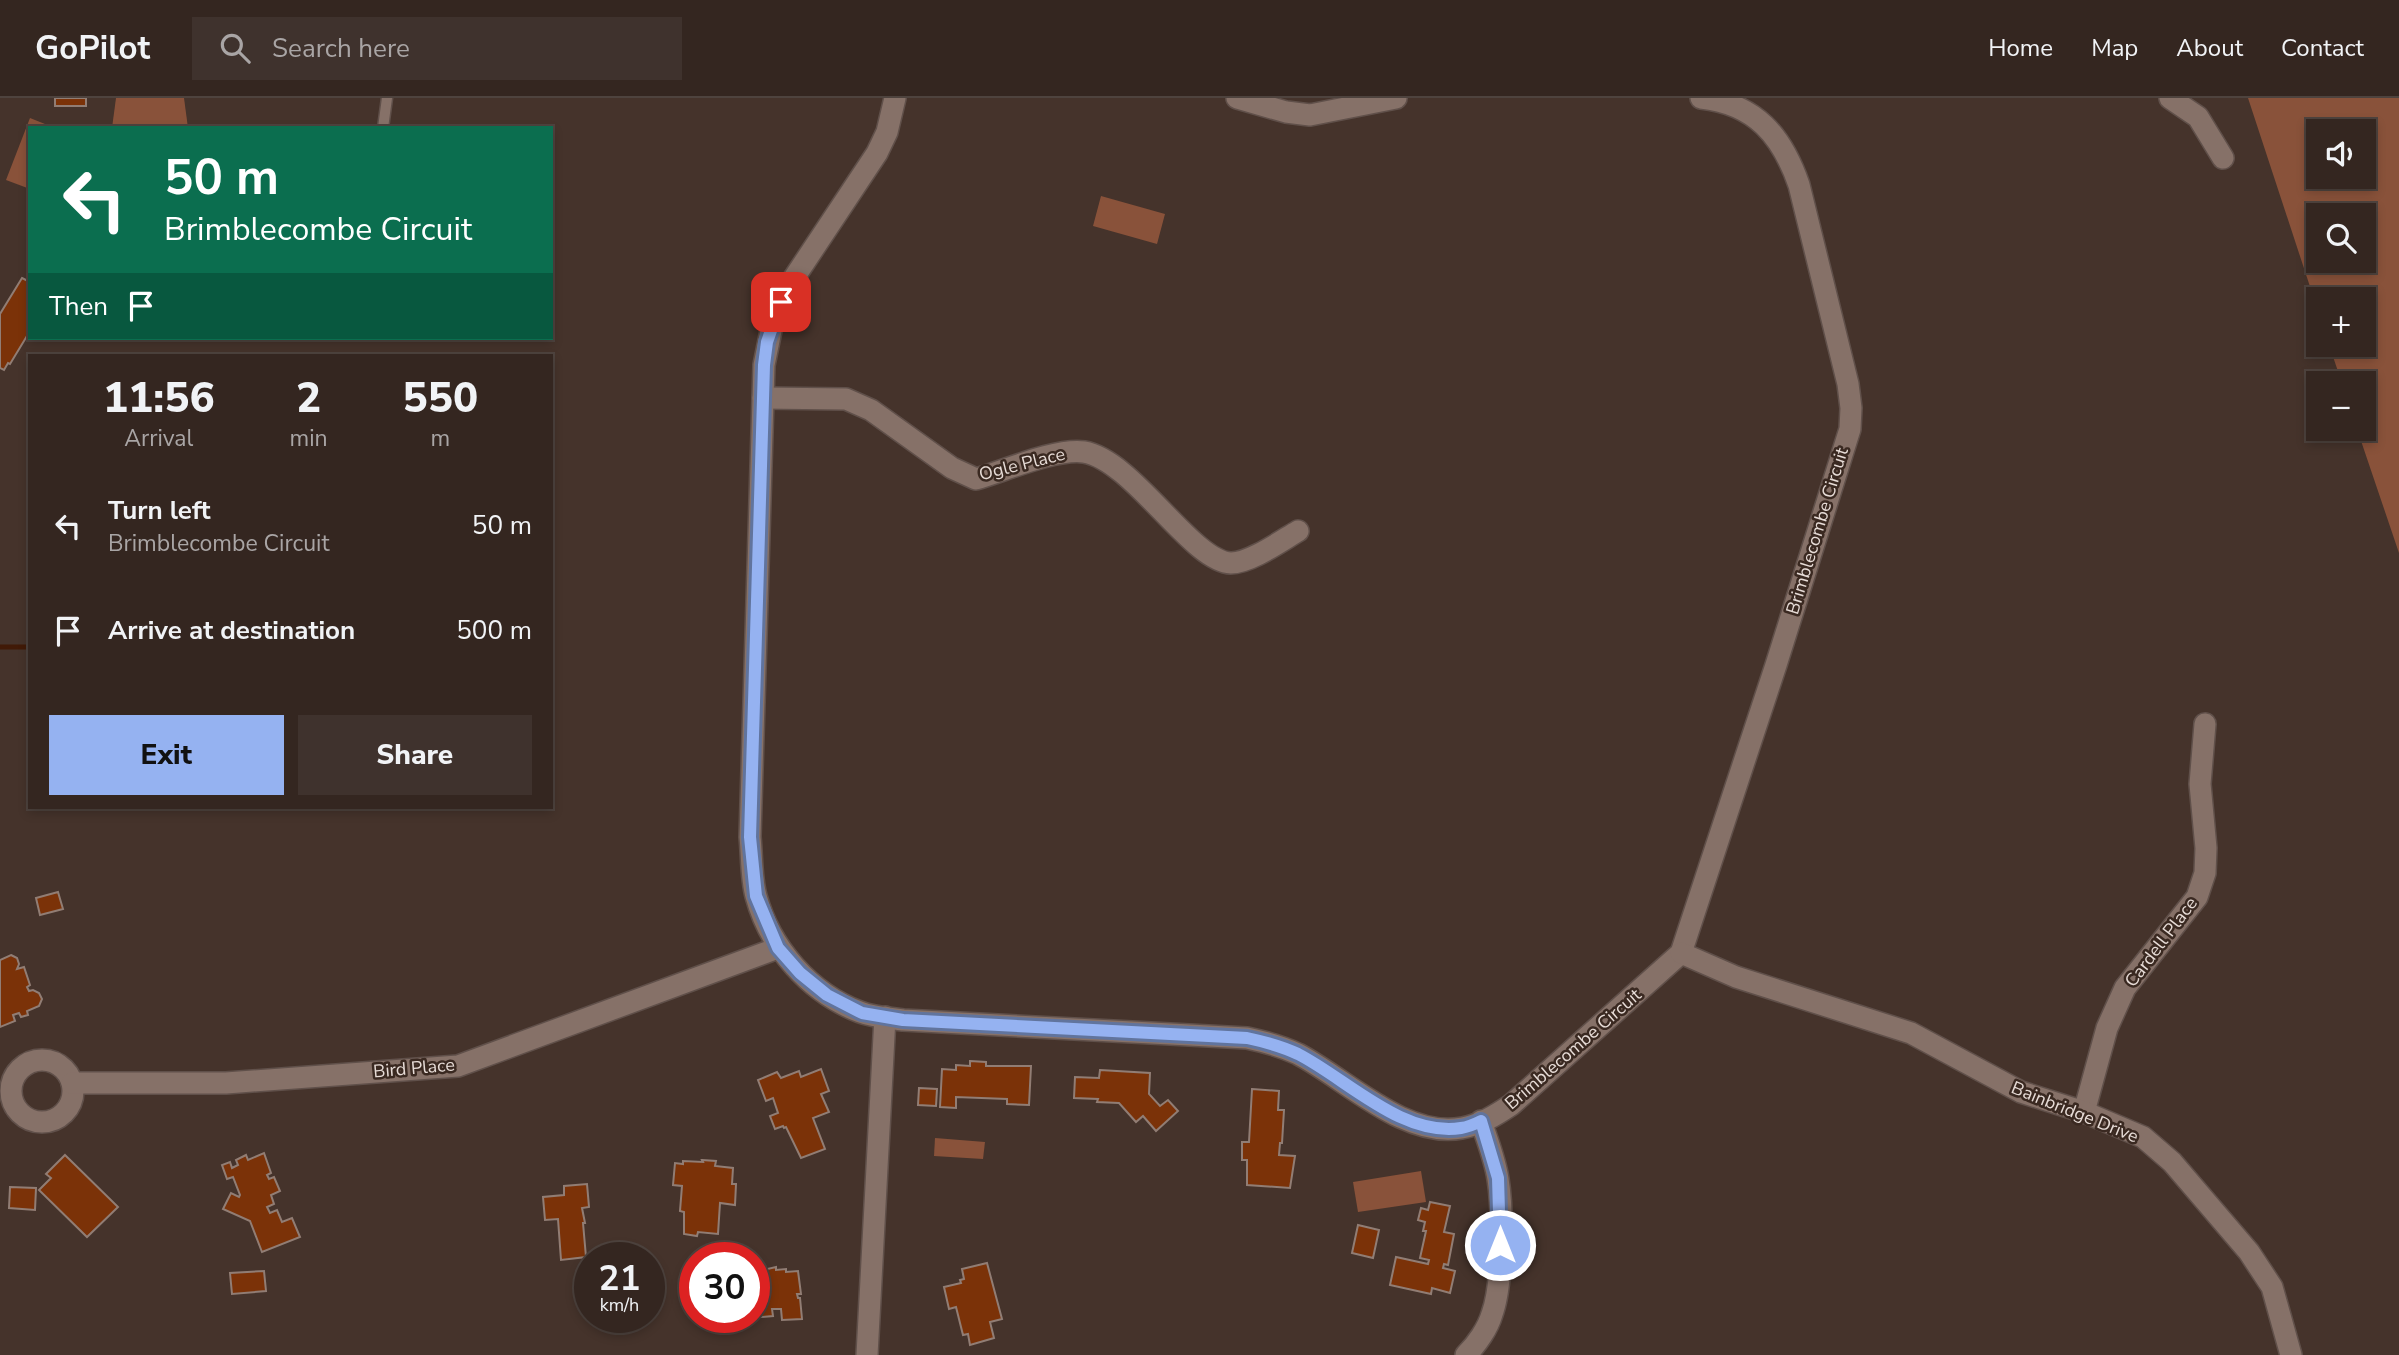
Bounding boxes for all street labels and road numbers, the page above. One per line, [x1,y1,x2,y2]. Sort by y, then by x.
street label: Ogle Place [977,442,1067,486]
street label: Brimblecombe Circuit [1780,444,1854,617]
street label: Cardell Place [2119,892,2203,992]
street label: Brimblecombe Circuit [1500,983,1647,1115]
street label: Bird Place [372,1052,456,1084]
street label: Bainbridge Drive [2008,1076,2142,1148]

